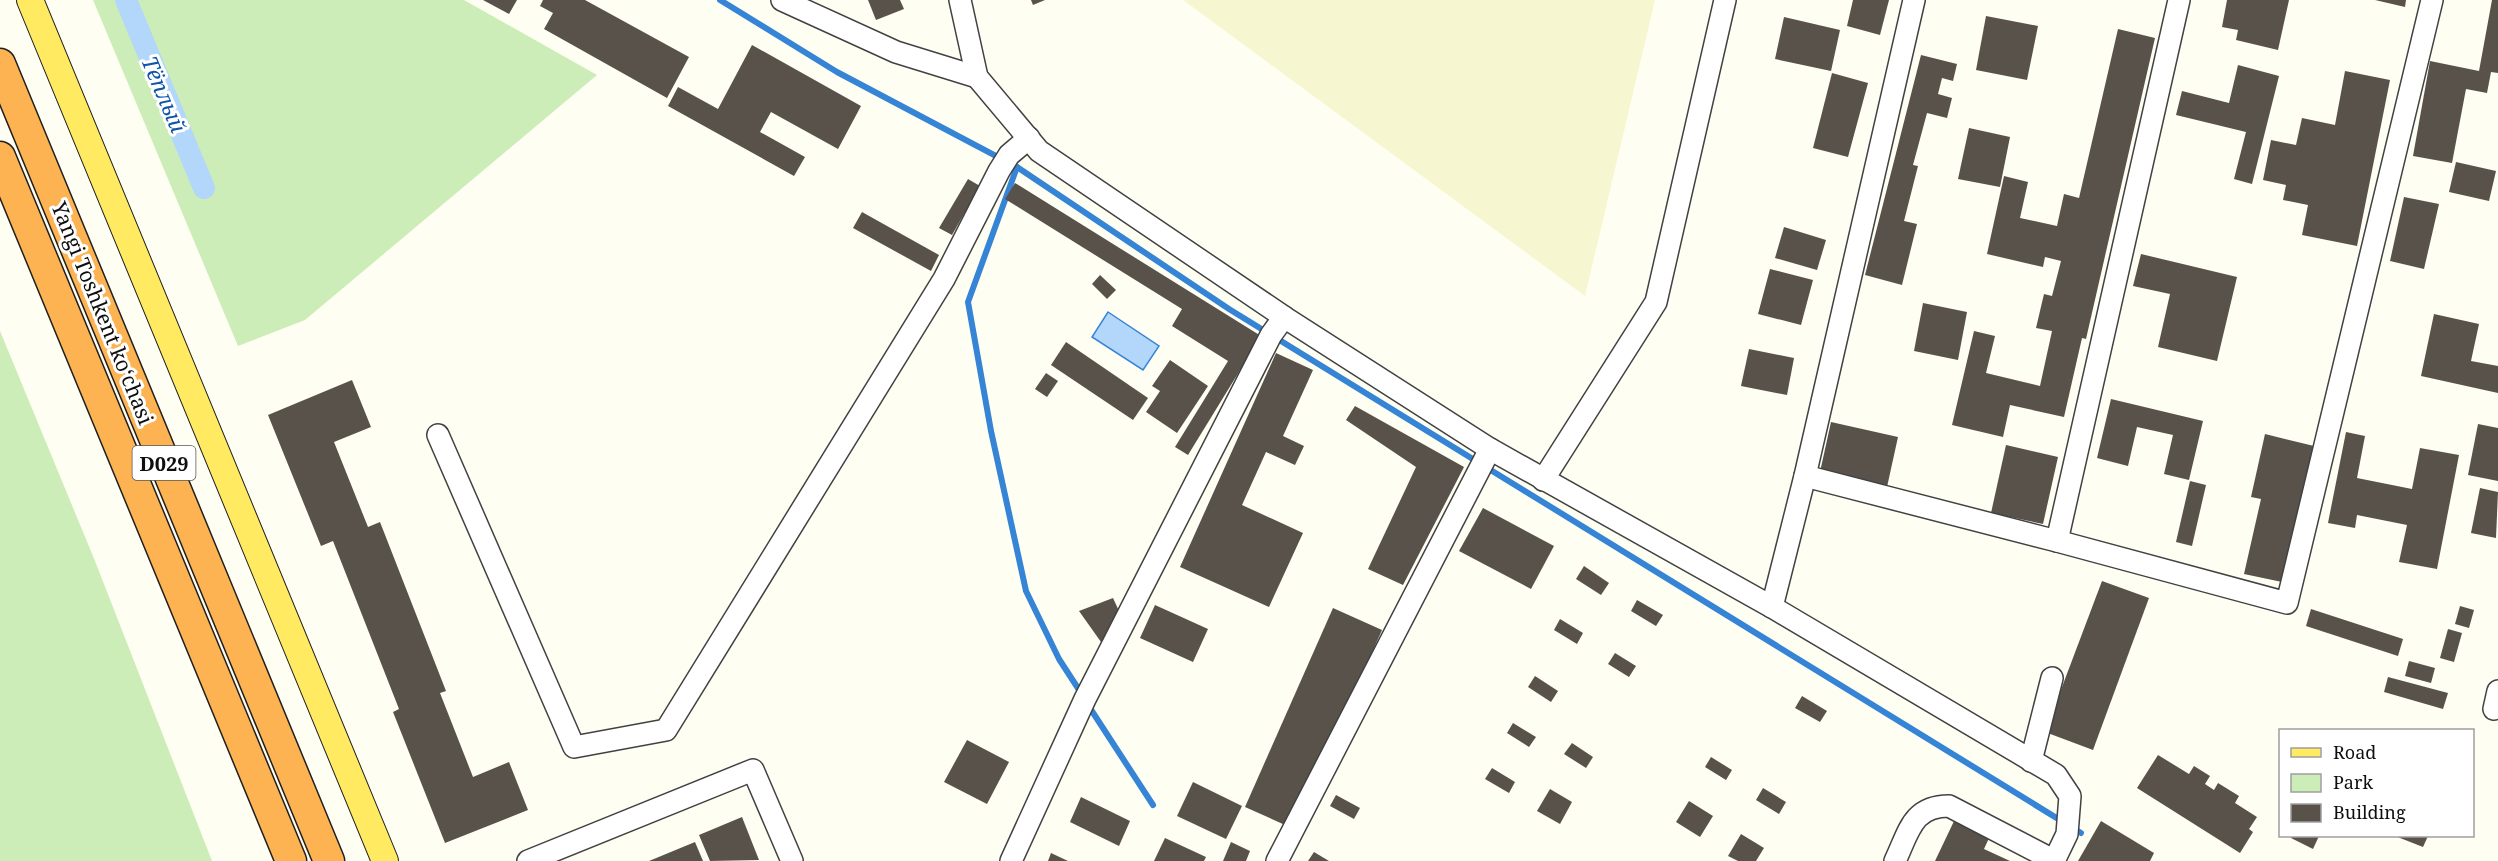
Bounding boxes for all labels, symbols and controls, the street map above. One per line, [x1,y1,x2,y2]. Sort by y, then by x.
water label: Тёплый [135,51,195,137]
street label: Yangi Toshkent ko‘chasi [45,197,161,429]
road number: D029 [132,446,195,480]
legend [2279,729,2474,837]
text: Road [2333,740,2376,764]
text: Park [2333,770,2373,794]
text: Building [2333,800,2406,824]

